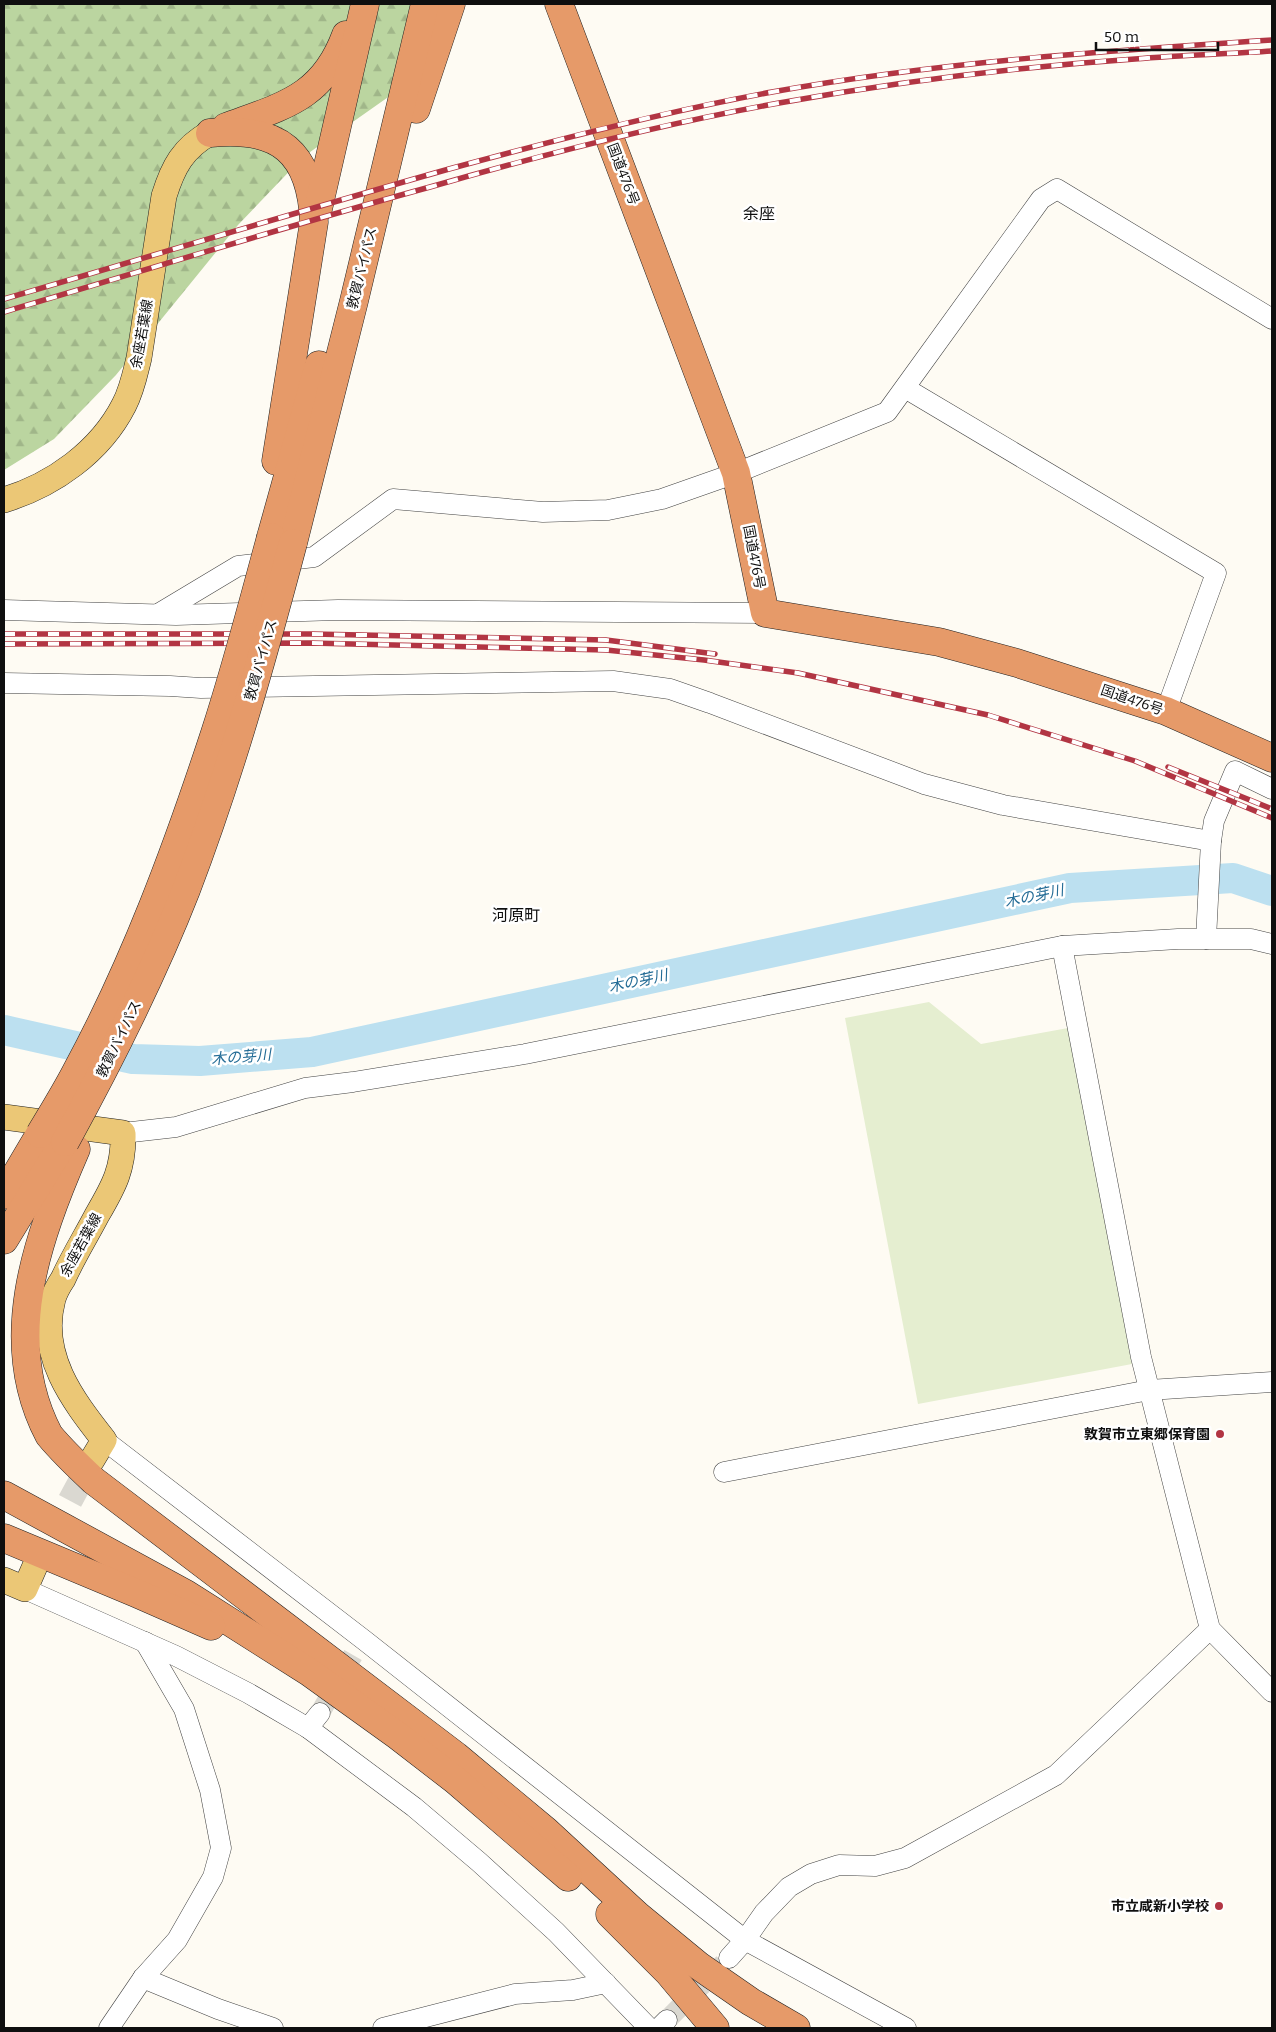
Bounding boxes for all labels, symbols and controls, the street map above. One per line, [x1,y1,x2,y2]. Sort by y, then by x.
scale bar [1096,20,1218,52]
text: 50 m [1104,28,1140,46]
street label: 国道476号 [603,141,643,207]
district label: 余座 [743,204,775,223]
street label: 敦賀バイパス [344,225,380,311]
street label: 余座若葉線 [128,298,156,370]
street label: 国道476号 [739,523,769,591]
street label: 敦賀バイパス [241,617,281,703]
street label: 国道476号 [1098,681,1166,719]
water label: 木の芽川 [1003,881,1067,911]
district label: 河原町 [492,906,540,925]
water label: 木の芽川 [607,966,671,996]
street label: 敦賀バイパス [93,998,145,1080]
water label: 木の芽川 [210,1045,274,1069]
street label: 余座若葉線 [57,1210,105,1280]
place label: 敦賀市立東郷保育園 [1084,1426,1210,1443]
marker: 敦賀市立東郷保育園 [1214,1428,1226,1440]
place label: 市立咸新小学校 [1111,1898,1209,1915]
marker: 市立咸新小学校 [1213,1900,1225,1912]

